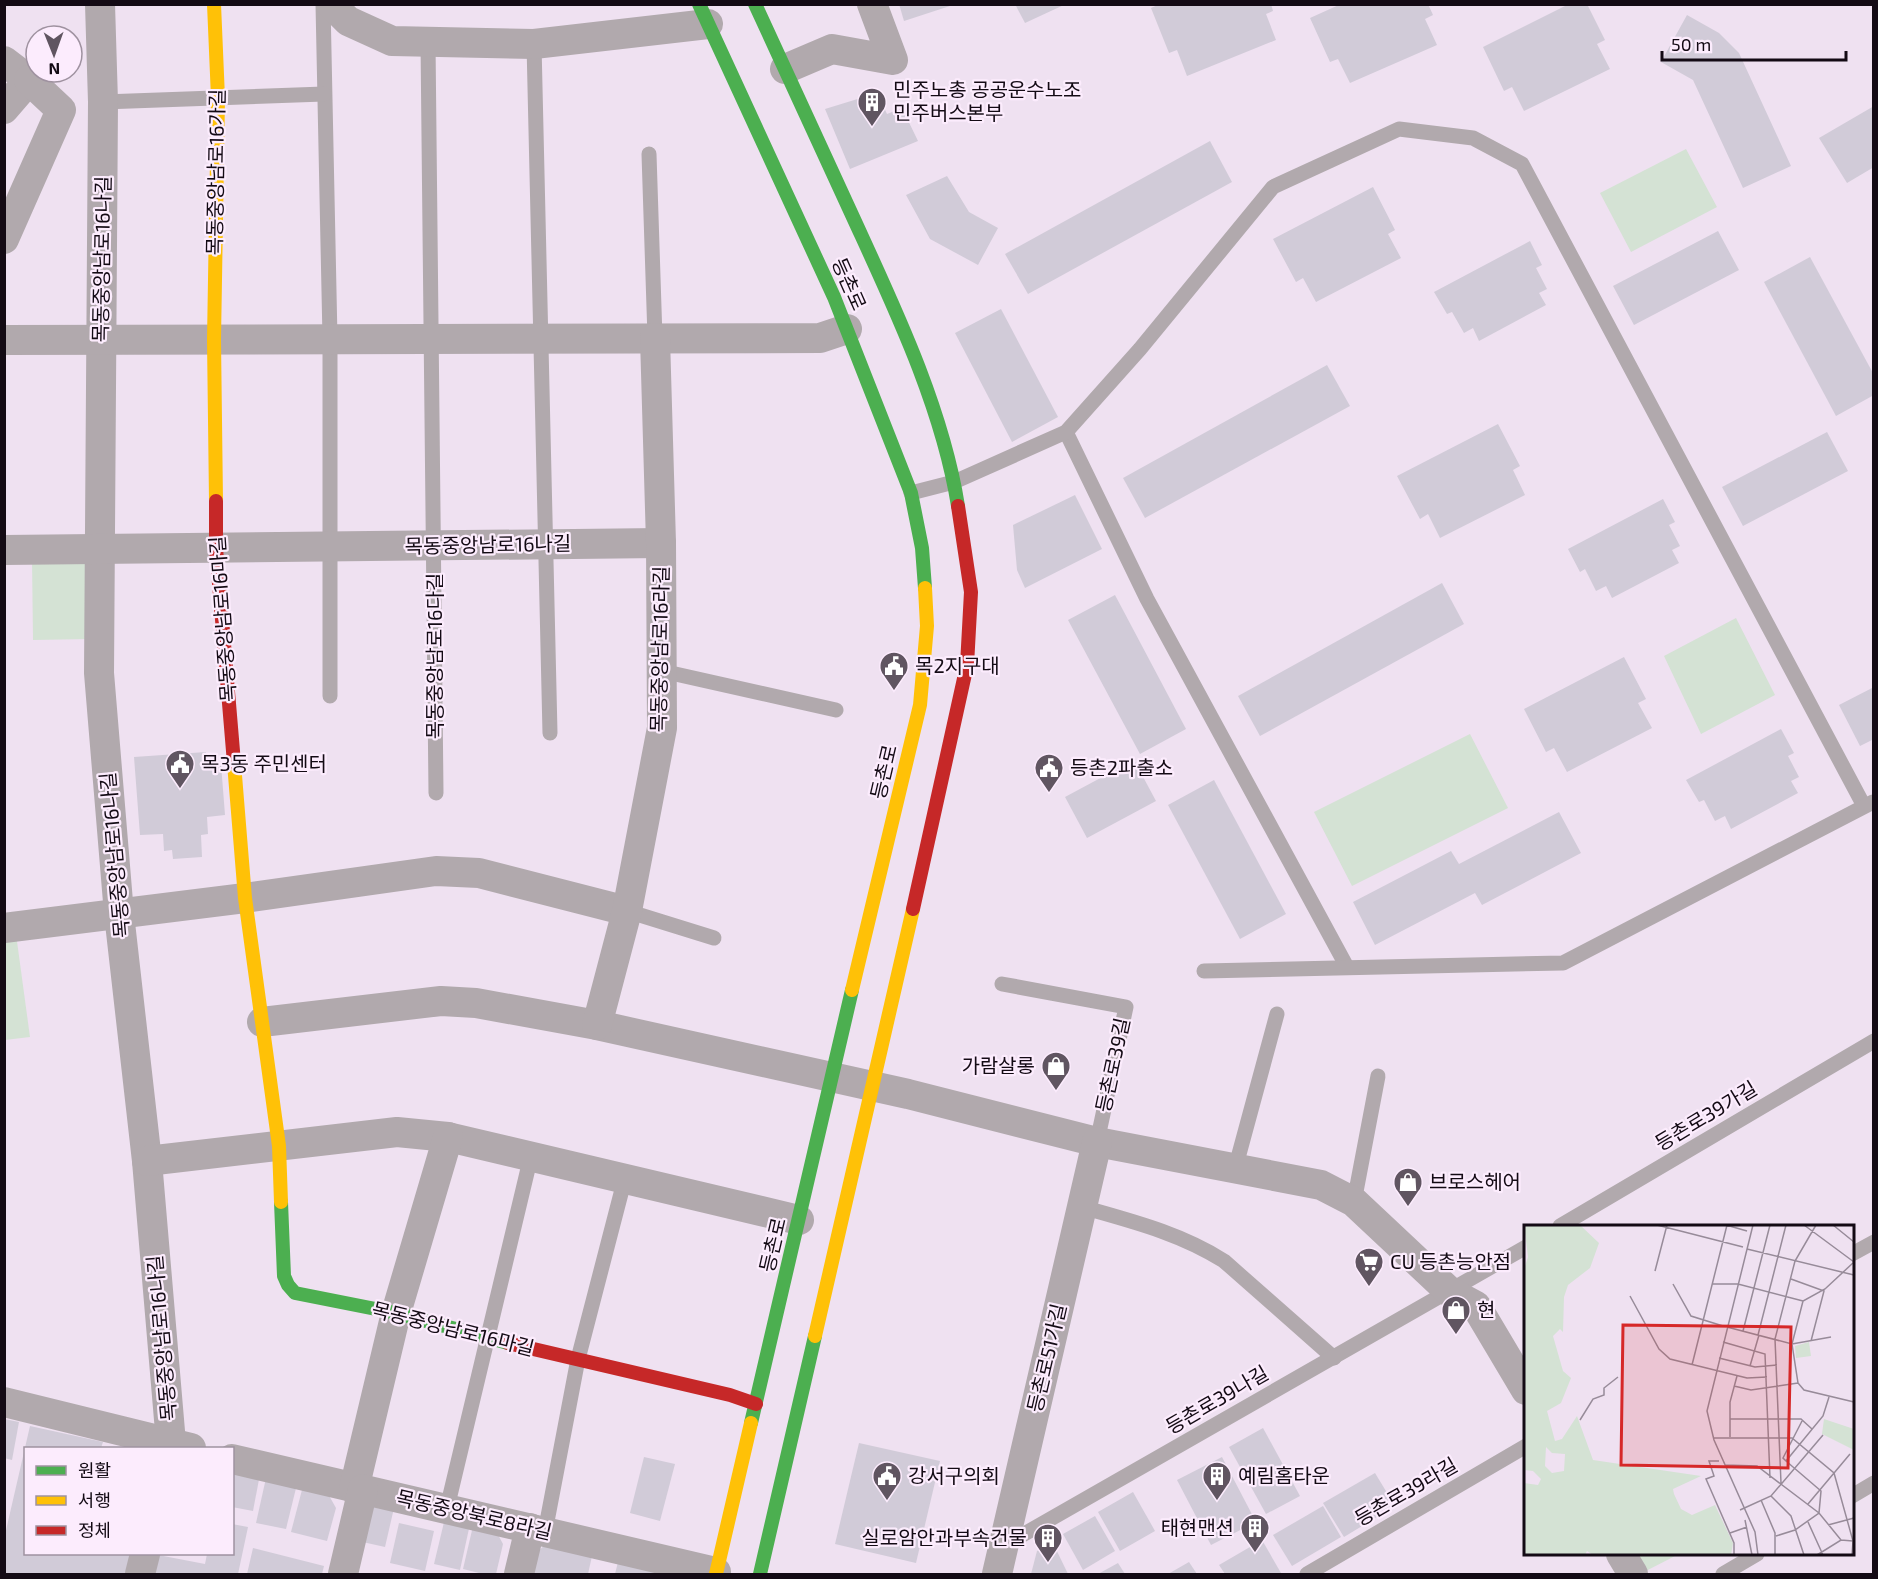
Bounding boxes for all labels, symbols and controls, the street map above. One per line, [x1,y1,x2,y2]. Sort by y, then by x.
north arrow [24,24,84,84]
scale bar [1662,24,1846,62]
text: 50 m [1671,33,1711,55]
text: N [48,60,60,79]
place label: 민주노총 공공운수노조 민주버스본부 [893,77,1081,124]
building icon: 민주노총 공공운수노조 민주버스본부 [856,86,888,128]
street label: 목동중앙남로16가길 [202,88,228,255]
street label: 목동중앙남로16나길 [88,175,114,342]
street label: 등촌로 [828,253,872,314]
street label: 목동중앙남로16나길 [404,531,571,557]
street label: 목동중앙남로16마길 [204,535,240,703]
street label: 목동중앙남로16라길 [646,565,672,732]
street label: 목동중앙남로16다길 [422,573,446,739]
public building icon: 목2지구대 [878,650,910,692]
place label: 목2지구대 [915,653,1000,677]
street label: 등촌로 [865,742,901,801]
public building icon: 목3동 주민센터 [164,748,196,790]
place label: 목3동 주민센터 [201,751,327,775]
public building icon: 등촌2파출소 [1033,752,1065,794]
place label: 등촌2파출소 [1070,755,1173,779]
street label: 목동중앙남로16나길 [95,771,133,939]
street label: 등촌로39길 [1090,1015,1134,1114]
shop icon: 가람살롱 [1040,1050,1072,1092]
place label: 가람살롱 [961,1053,1035,1077]
street label: 등촌로39가길 [1650,1075,1761,1155]
shop icon: 브로스헤어 [1392,1166,1424,1208]
place label: 브로스헤어 [1429,1169,1521,1193]
street label: 등촌로 [754,1215,790,1274]
inset map [1524,1225,1854,1555]
supermarket icon: CU 등촌능안점 [1353,1246,1385,1288]
place label: CU 등촌능안점 [1390,1249,1511,1273]
street label: 목동중앙남로16나길 [142,1254,180,1422]
shop icon: 현 [1440,1294,1472,1336]
street label: 목동중앙남로16마길 [370,1296,537,1360]
place label: 현 [1477,1297,1495,1321]
street label: 등촌로51가길 [1022,1301,1070,1414]
street label: 등촌로39나길 [1161,1360,1272,1438]
legend [24,1447,234,1555]
street label: 등촌로39라길 [1350,1452,1461,1530]
text: 원활 [78,1459,111,1481]
public building icon: 강서구의회 [871,1460,903,1502]
building icon: 예림홈타운 [1201,1460,1233,1502]
place label: 강서구의회 [908,1463,1000,1487]
place label: 예림홈타운 [1238,1463,1330,1487]
street label: 목동중앙북로8라길 [394,1484,555,1544]
text: 서행 [78,1489,111,1511]
building icon: 태현맨션 [1239,1512,1271,1554]
place label: 태현맨션 [1160,1515,1234,1539]
text: 정체 [78,1519,111,1541]
building icon: 실로암안과부속건물 [1032,1522,1064,1564]
place label: 실로암안과부속건물 [861,1525,1027,1549]

